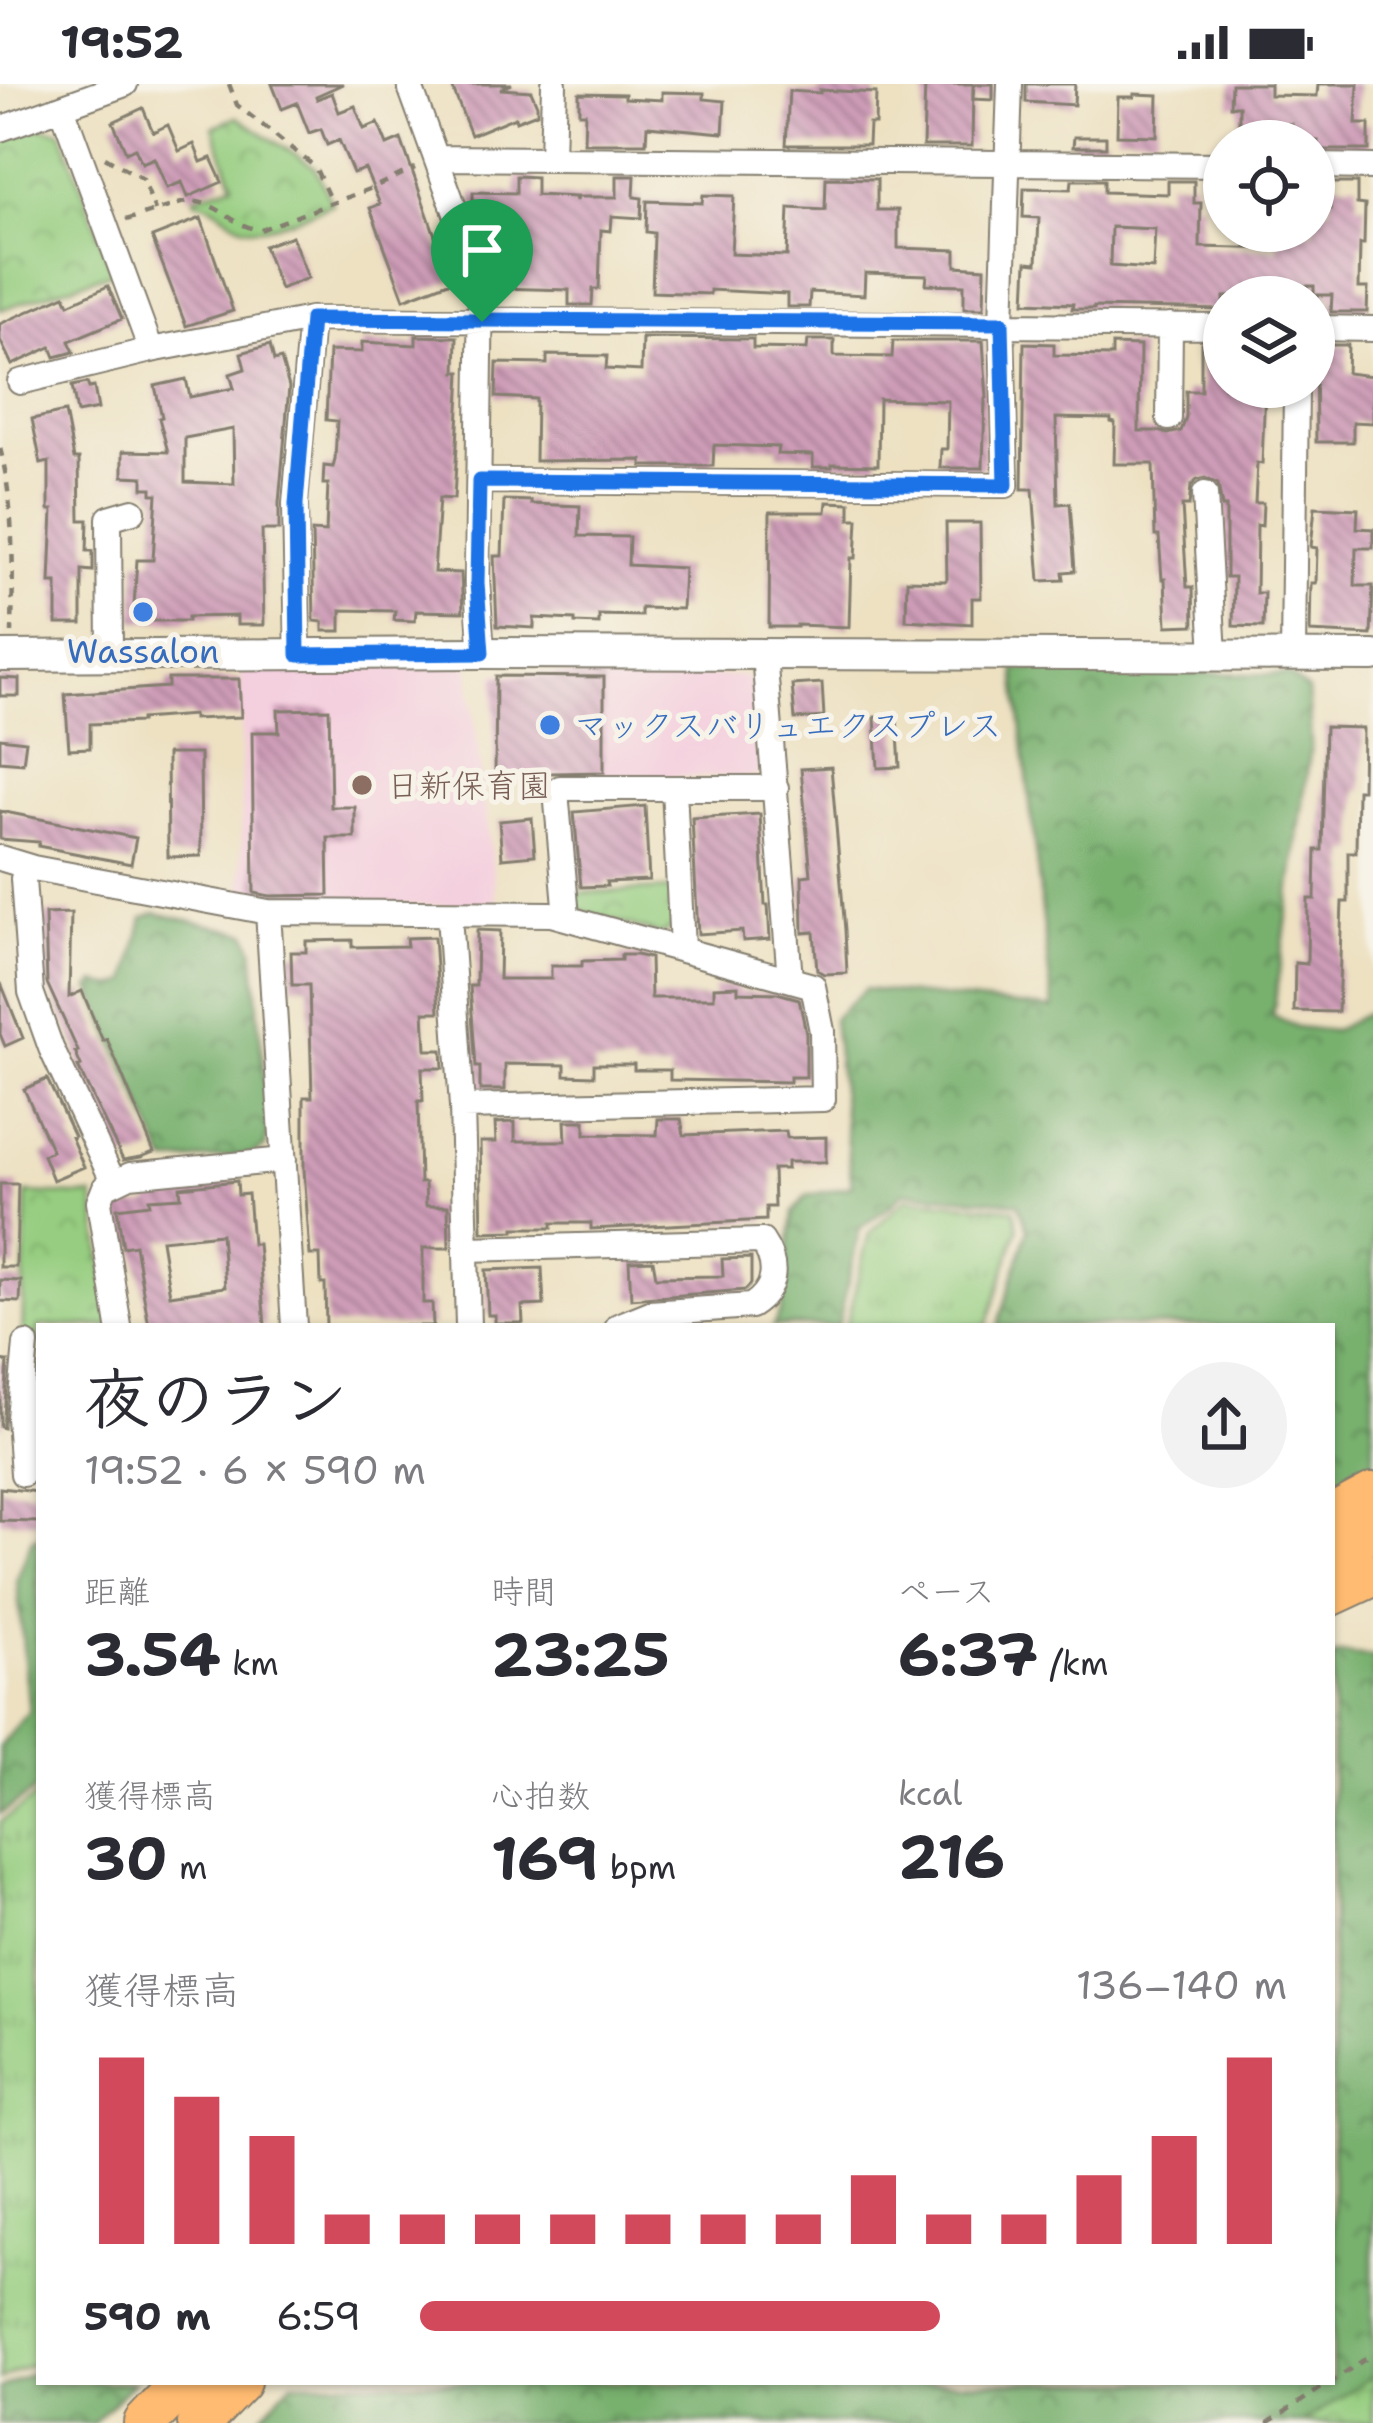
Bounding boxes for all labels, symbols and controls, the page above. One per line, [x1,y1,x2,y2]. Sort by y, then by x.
text: 19:52 [60,12,183,72]
map controls [1203,120,1335,408]
button: locate [1203,120,1335,252]
pin [431,199,533,322]
icon: arrive [449,217,515,283]
button: layers [1203,276,1335,408]
marker: Wassalon [130,599,156,625]
place label: Wassalon [67,629,219,674]
place label: マックスバリュエクスプレス [574,703,1002,748]
marker: マックスバリュエクスプレス [537,712,563,738]
place label: 日新保育園 [386,763,551,808]
marker: 日新保育園 [349,772,375,798]
text: 夜のラン [84,1355,348,1443]
button: share [1161,1362,1287,1488]
text: 19:52 · 6 × 590 m [84,1444,426,1496]
text: 距離 [84,1569,150,1614]
text: 時間 [491,1569,557,1614]
text: ペース [898,1569,995,1614]
text: 3.54 [84,1614,221,1694]
text: 23:25 [491,1614,670,1694]
text: 6:37 [898,1614,1038,1694]
text: km [221,1641,279,1686]
text: /km [1038,1641,1108,1686]
text: kcal [898,1771,962,1816]
text: 獲得標高 [84,1773,216,1818]
text: 心拍数 [491,1773,590,1818]
text: 216 [898,1816,1005,1896]
text: 30 [84,1818,168,1898]
text: 169 [491,1818,598,1898]
text: m [168,1845,207,1890]
text: bpm [598,1845,676,1890]
text: 136–140 m [1076,1959,1287,2011]
text: 獲得標高 [84,1964,240,2016]
text: 590 m [84,2290,211,2342]
text: 6:59 [276,2290,361,2342]

